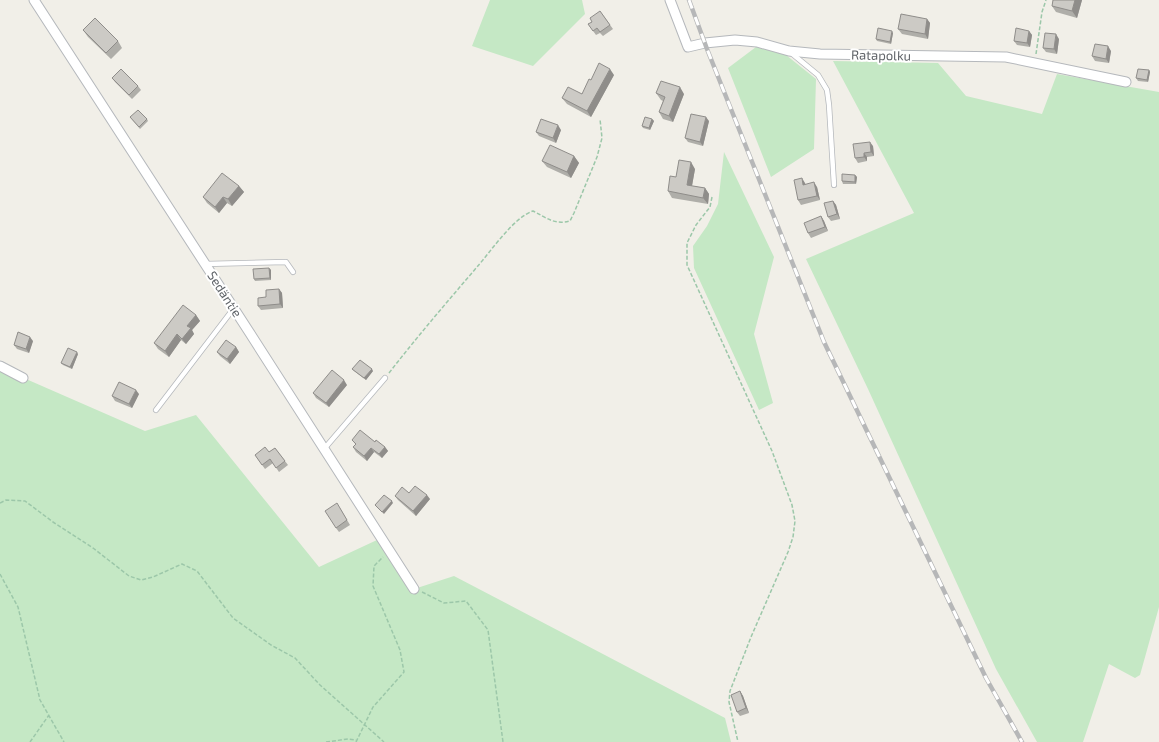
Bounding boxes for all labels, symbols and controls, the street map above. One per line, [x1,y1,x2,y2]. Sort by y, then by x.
street label: Ratapolku [851,46,911,64]
street label: Sedäntie [204,268,246,320]

